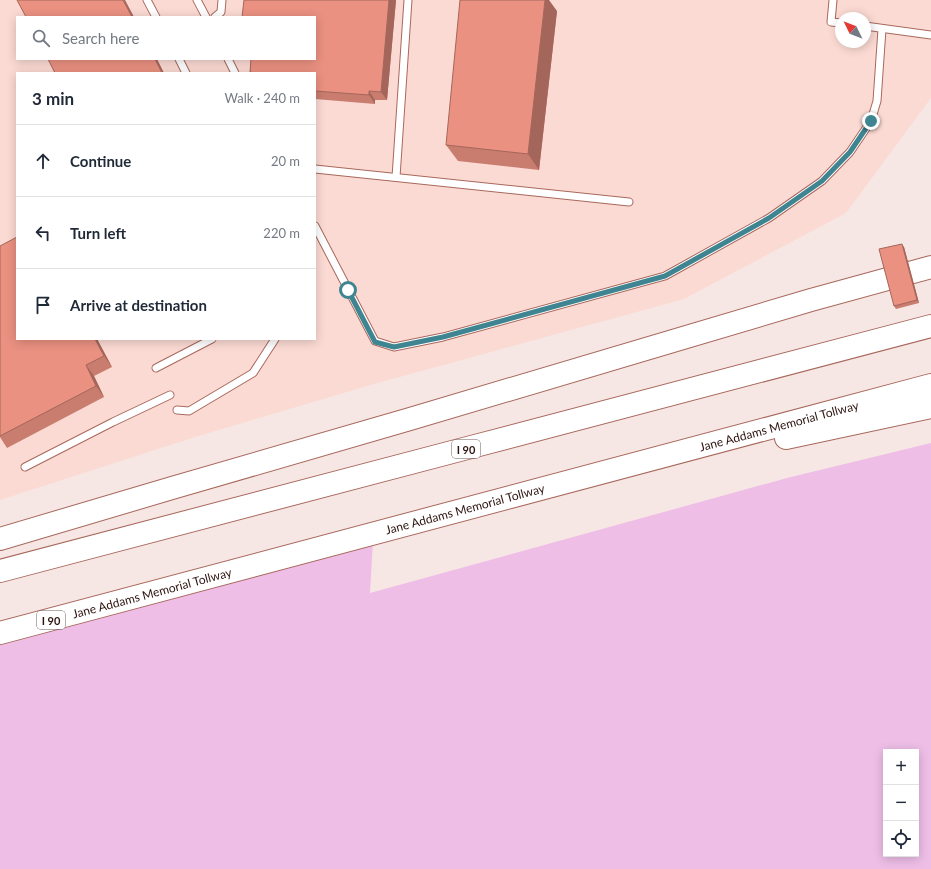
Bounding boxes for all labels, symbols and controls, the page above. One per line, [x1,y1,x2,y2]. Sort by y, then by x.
north arrow [835,12,871,48]
search box [16,16,316,60]
icon: search [30,27,52,49]
text: Search here [62,29,139,47]
text: 3 min [32,88,74,109]
text: Walk · 240 m [224,90,300,106]
route end [862,112,880,130]
icon: ahead [32,150,54,172]
text: Continue [70,152,131,170]
text: 20 m [271,153,300,169]
icon: left [32,222,54,244]
text: Turn left [70,224,126,242]
text: 220 m [263,225,300,241]
route start [339,281,357,299]
icon: arrive [32,294,54,316]
text: Arrive at destination [70,296,207,314]
street label: Jane Addams Memorial Tollway [698,397,861,454]
road number: I 90 [452,440,480,458]
street label: Jane Addams Memorial Tollway [384,480,547,537]
street label: Jane Addams Memorial Tollway [71,564,234,621]
road number: I 90 [37,611,65,629]
map controls [883,749,919,857]
button: + [883,749,919,785]
button: − [883,785,919,821]
button: locate [883,821,919,857]

